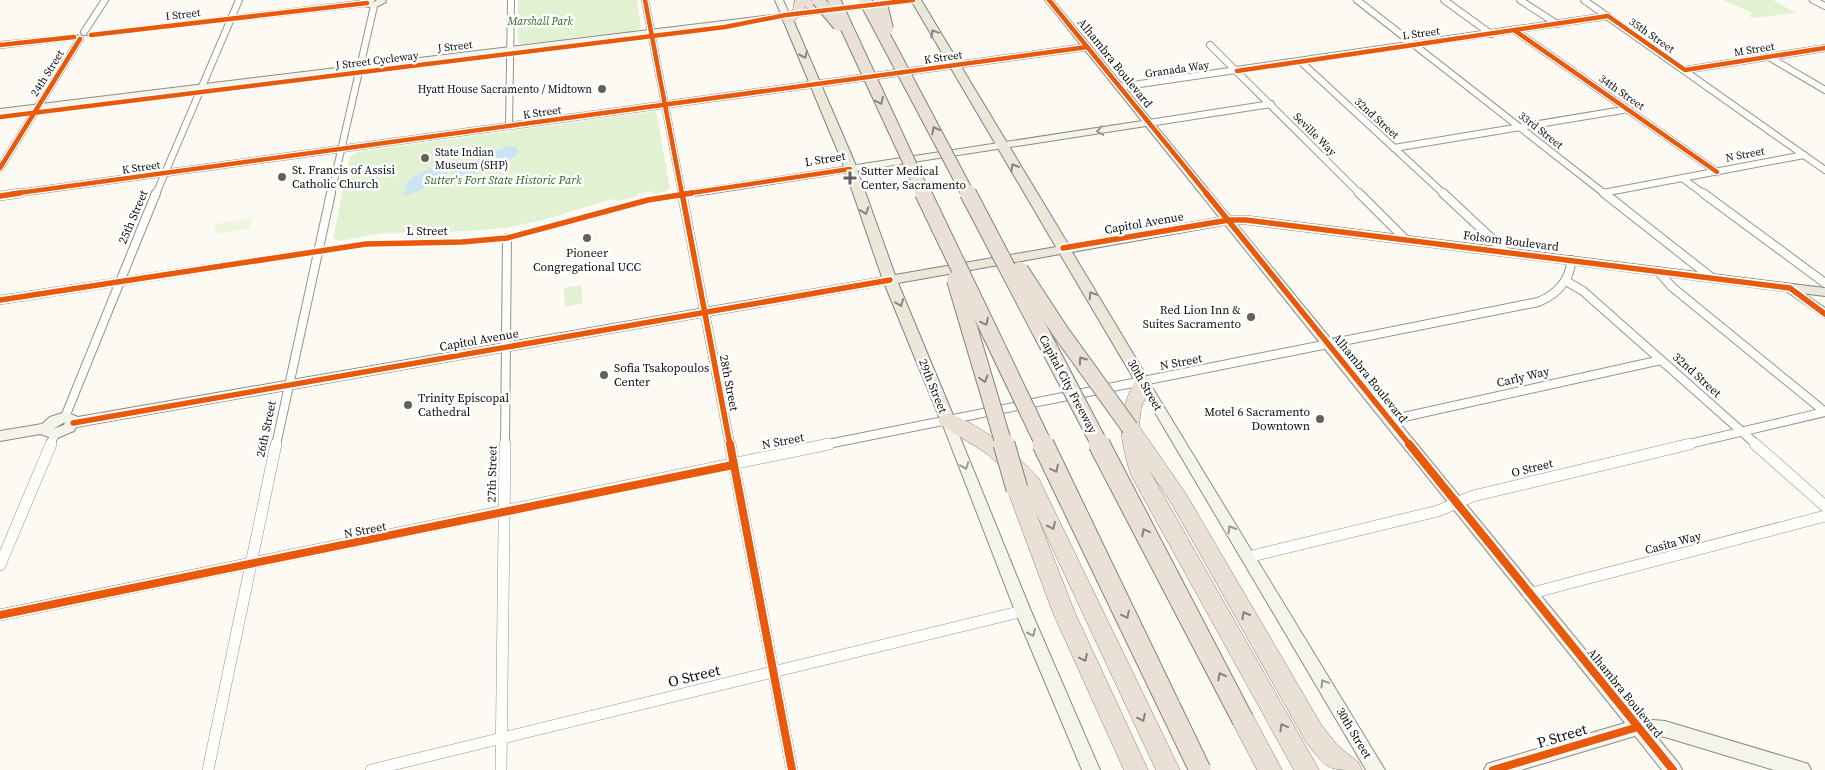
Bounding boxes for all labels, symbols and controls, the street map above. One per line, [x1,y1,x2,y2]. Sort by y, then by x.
street label: I Street [165,5,202,24]
park label: Marshall Park [506,14,573,29]
street label: 35th Street [1626,14,1678,57]
street label: Alhambra Boulevard [1074,15,1156,111]
street label: L Street [1401,23,1441,44]
one-way arrow [930,30,940,39]
street label: J Street [436,37,474,56]
street label: M Street [1733,39,1776,60]
street label: 24th Street [27,47,68,99]
street label: K Street [923,47,964,68]
street label: J Street Cycleway [334,48,420,73]
one-way arrow [798,50,809,59]
street label: Granada Way [1144,58,1211,81]
street label: 34th Street [1596,71,1648,114]
place label: Hyatt House Sacramento / Midtown [418,82,592,97]
marker: Hyatt House Sacramento / Midtown [596,83,608,95]
street label: 32nd Street [1351,94,1402,143]
one-way arrow [874,96,885,105]
street label: K Street [522,102,563,123]
street label: 33rd Street [1515,108,1566,153]
street label: Seville Way [1290,109,1340,159]
one-way arrow [1096,125,1105,135]
one-way arrow [931,126,941,135]
street label: N Street [1724,143,1766,166]
place label: State Indian Museum (SHP) [435,145,508,173]
street label: L Street [804,148,847,170]
marker: State Indian Museum (SHP) [419,152,431,164]
street label: K Street [121,157,162,178]
place label: St. Francis of Assisi Catholic Church [292,162,396,192]
place label: Sutter Medical Center, Sacramento [861,163,966,193]
one-way arrow [1011,163,1021,172]
marker: St. Francis of Assisi Catholic Church [276,171,288,183]
marker: Sutter Medical Center, Sacramento [843,171,857,185]
park label: Sutter's Fort State Historic Park [424,172,582,188]
street label: 25th Street [115,188,152,246]
one-way arrow [859,207,869,215]
street label: Capitol Avenue [1103,208,1185,238]
street label: L Street [407,223,448,239]
street label: Folsom Boulevard [1462,227,1560,255]
marker: Pioneer Congregational UCC [581,232,593,244]
place label: Pioneer Congregational UCC [533,245,641,275]
one-way arrow [1089,291,1099,300]
one-way arrow [893,298,904,307]
place label: Red Lion Inn & Suites Sacramento [1143,302,1241,332]
marker: Red Lion Inn & Suites Sacramento [1245,311,1257,323]
one-way arrow [979,317,989,326]
street label: Capitol Avenue [438,325,520,355]
street label: Alhambra Boulevard [1329,330,1411,426]
street label: Capital City Freeway [1035,332,1101,437]
street label: 32nd Street [1669,349,1725,401]
street label: N Street [1159,350,1204,374]
street label: 28th Street [716,354,742,413]
one-way arrow [1079,356,1088,366]
street label: 30th Street [1124,356,1166,414]
street label: 29th Street [915,357,951,415]
place label: Sofia Tsakopoulos Center [614,360,709,390]
street label: Carly Way [1495,363,1552,391]
marker: Sofia Tsakopoulos Center [598,369,610,381]
one-way arrow [978,374,988,383]
place label: Trinity Episcopal Cathedral [418,390,509,420]
street label: 26th Street [252,399,280,459]
marker: Trinity Episcopal Cathedral [402,399,414,411]
place label: Motel 6 Sacramento Downtown [1204,404,1310,434]
marker: Motel 6 Sacramento Downtown [1314,413,1326,425]
street label: N Street [761,429,806,453]
street label: 27th Street [484,445,500,503]
street label: O Street [1510,455,1555,481]
one-way arrow [959,461,969,470]
one-way arrow [1049,464,1060,473]
street label: N Street [343,518,388,542]
one-way arrow [1046,521,1057,530]
one-way arrow [1228,525,1238,534]
one-way arrow [1141,528,1151,537]
street label: Casita Way [1643,528,1704,558]
one-way arrow [1120,610,1130,619]
one-way arrow [1242,612,1252,621]
one-way arrow [1026,628,1037,637]
street label: Alhambra Boulevard [1584,645,1666,741]
one-way arrow [1078,653,1089,662]
street label: O Street [666,659,722,692]
one-way arrow [1217,673,1227,682]
one-way arrow [1321,679,1331,688]
street label: 30th Street [1332,704,1376,762]
one-way arrow [1136,713,1147,722]
street label: P Street [1534,718,1589,753]
one-way arrow [1280,724,1290,733]

